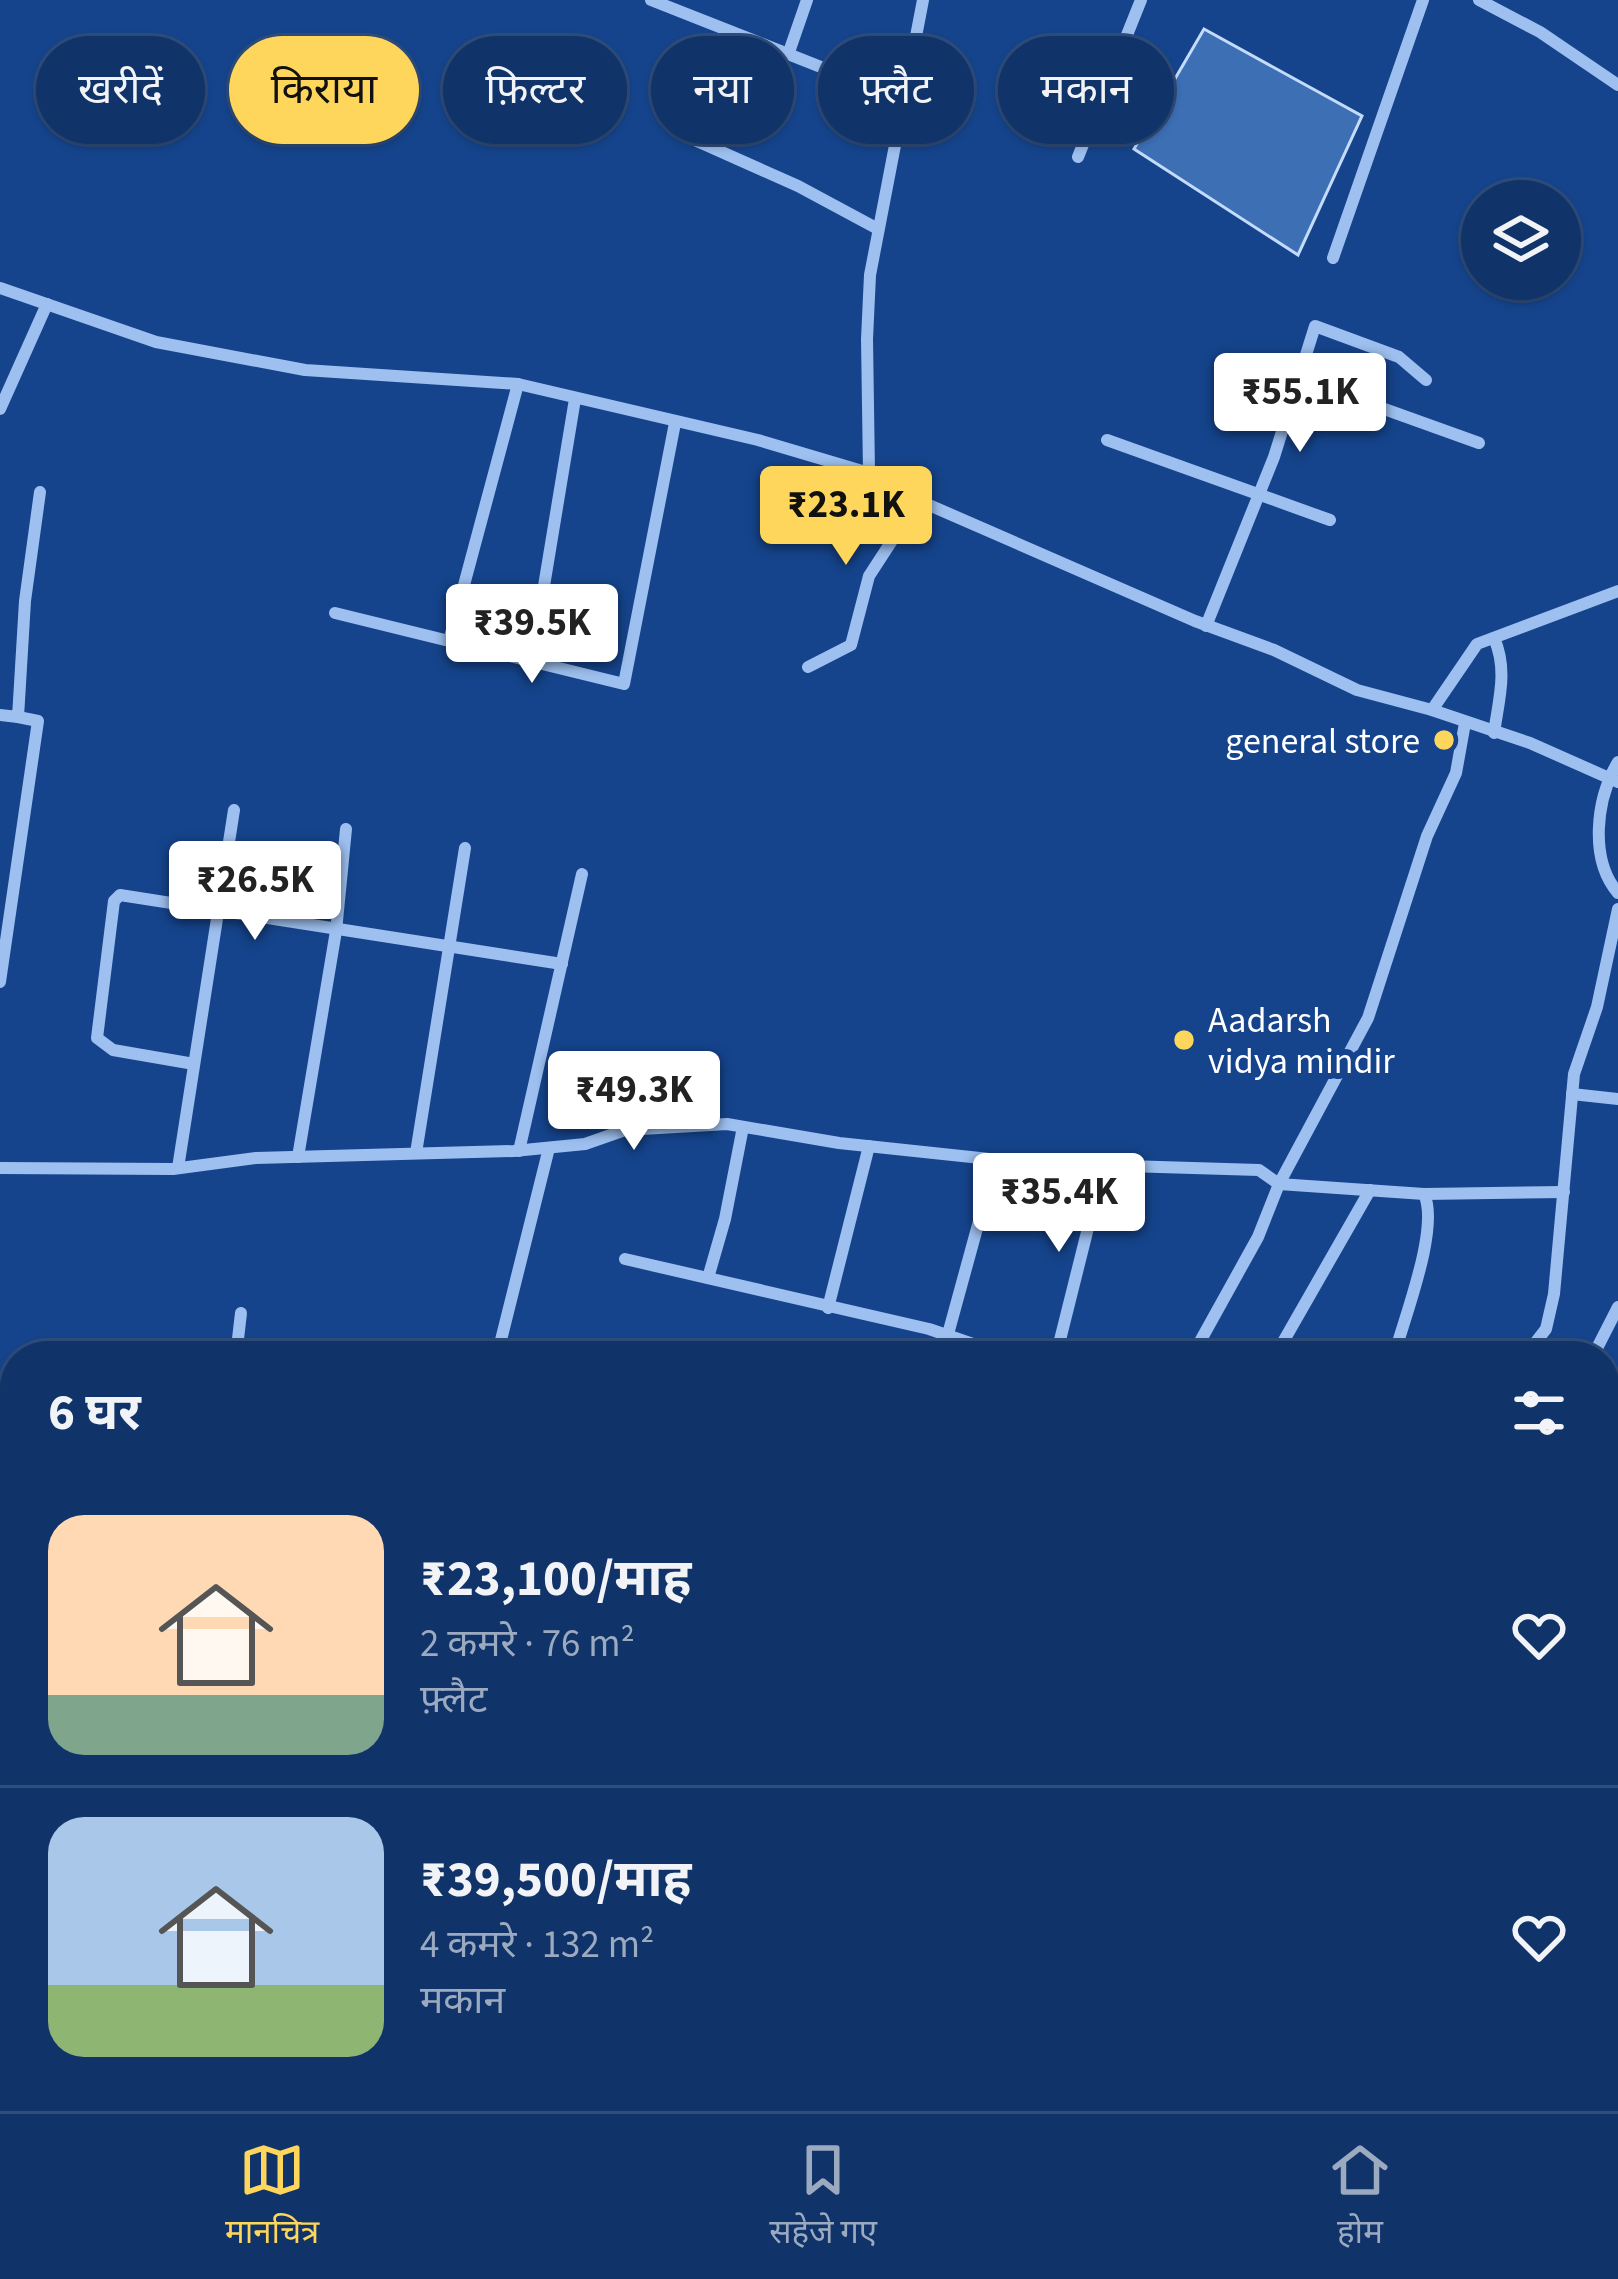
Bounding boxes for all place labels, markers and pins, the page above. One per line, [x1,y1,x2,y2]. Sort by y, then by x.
pin: ₹55.1K [1202,353,1398,455]
pin: ₹23.1K [748,466,944,568]
pin: ₹39.5K [434,584,630,686]
place label: general store [1225,716,1420,767]
marker: general store [1431,727,1457,753]
pin: ₹26.5K [157,841,353,943]
place label: Aadarsh vidya mindir [1208,995,1395,1087]
marker: Aadarsh vidya mindir [1171,1027,1197,1053]
pin: ₹49.3K [536,1051,732,1153]
pin: ₹35.4K [961,1153,1157,1255]

